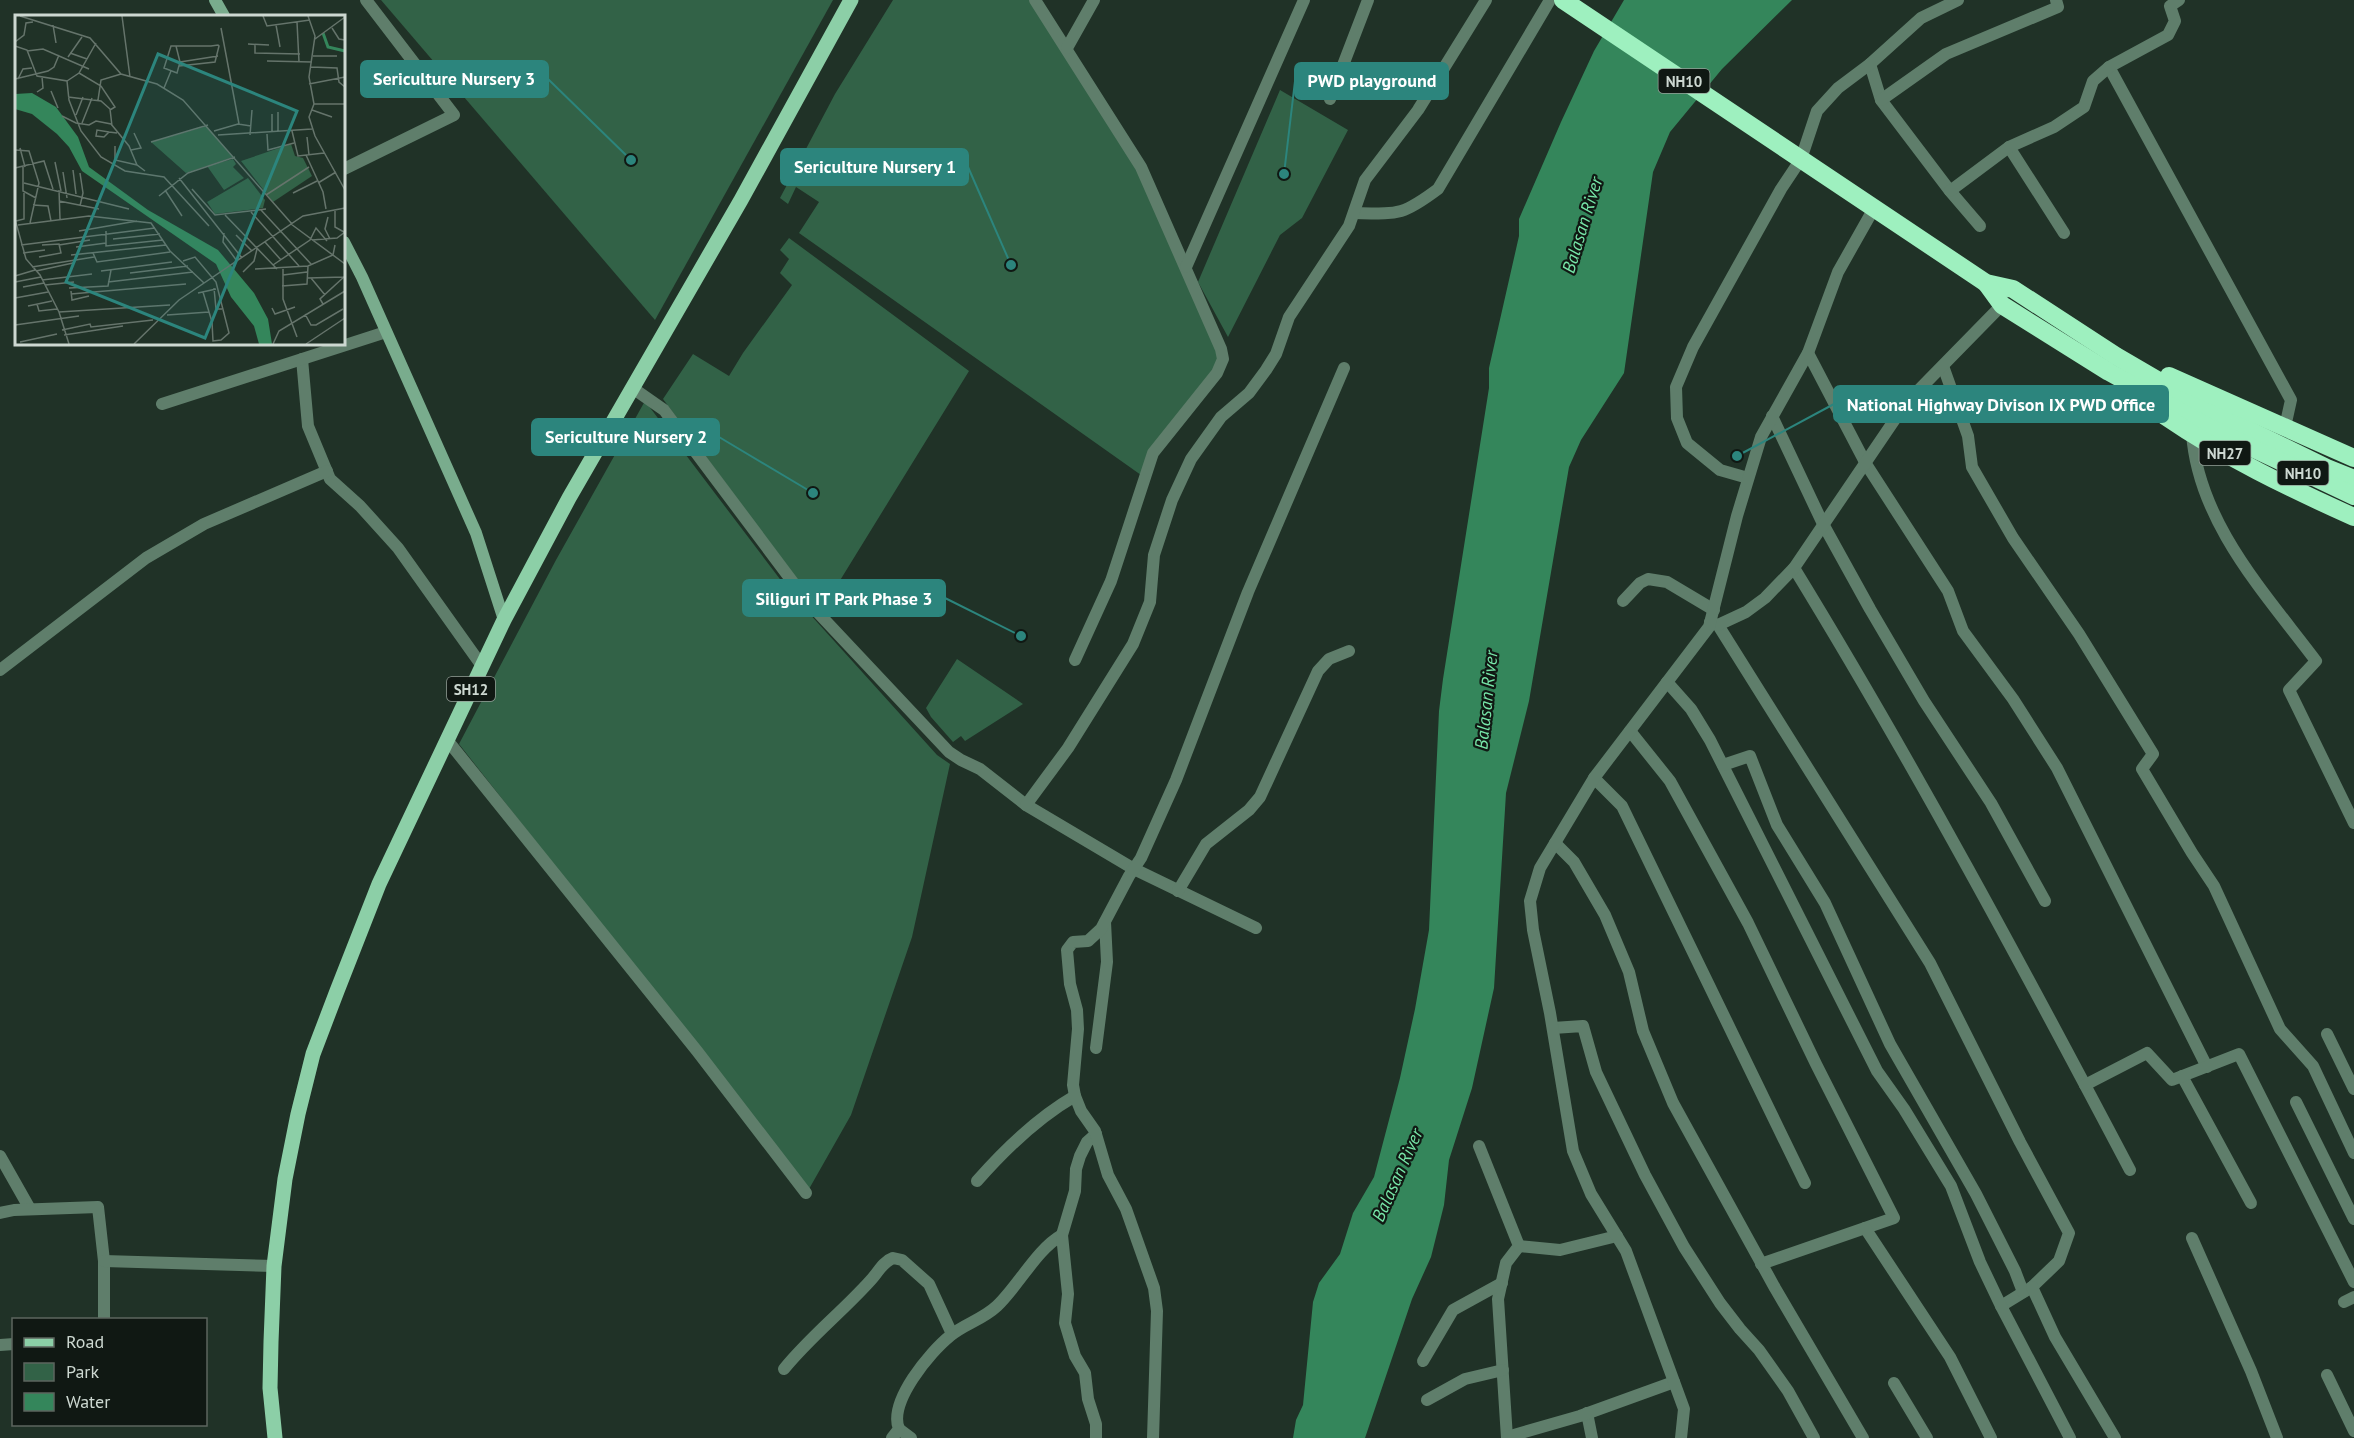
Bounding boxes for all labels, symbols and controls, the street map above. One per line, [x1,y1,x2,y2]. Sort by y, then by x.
inset map [15,15,345,345]
callout: Sericulture Nursery 3 [361,61,548,97]
callout: PWD playground [1295,63,1448,99]
text: Sericulture Nursery 3 [373,67,535,90]
text: PWD playground [1308,69,1436,92]
road number: NH10 [1658,69,1710,93]
callout: Sericulture Nursery 1 [781,149,968,185]
text: Sericulture Nursery 1 [794,155,956,178]
water label: Balasan River [1557,173,1608,276]
callout: National Highway Divison IX PWD Office [1834,386,2168,422]
text: National Highway Divison IX PWD Office [1847,393,2155,416]
callout: Sericulture Nursery 2 [532,419,719,455]
text: Sericulture Nursery 2 [545,425,707,448]
road number: NH27 [2200,441,2250,465]
road number: NH10 [2278,461,2328,485]
callout: Siliguri IT Park Phase 3 [743,580,945,616]
text: Siliguri IT Park Phase 3 [755,587,933,610]
water label: Balasan River [1469,648,1503,750]
road number: SH12 [447,677,495,701]
water label: Balasan River [1366,1124,1428,1225]
legend [12,1318,207,1426]
text: Road [66,1330,104,1353]
text: Park [66,1360,99,1383]
text: Water [66,1390,110,1413]

